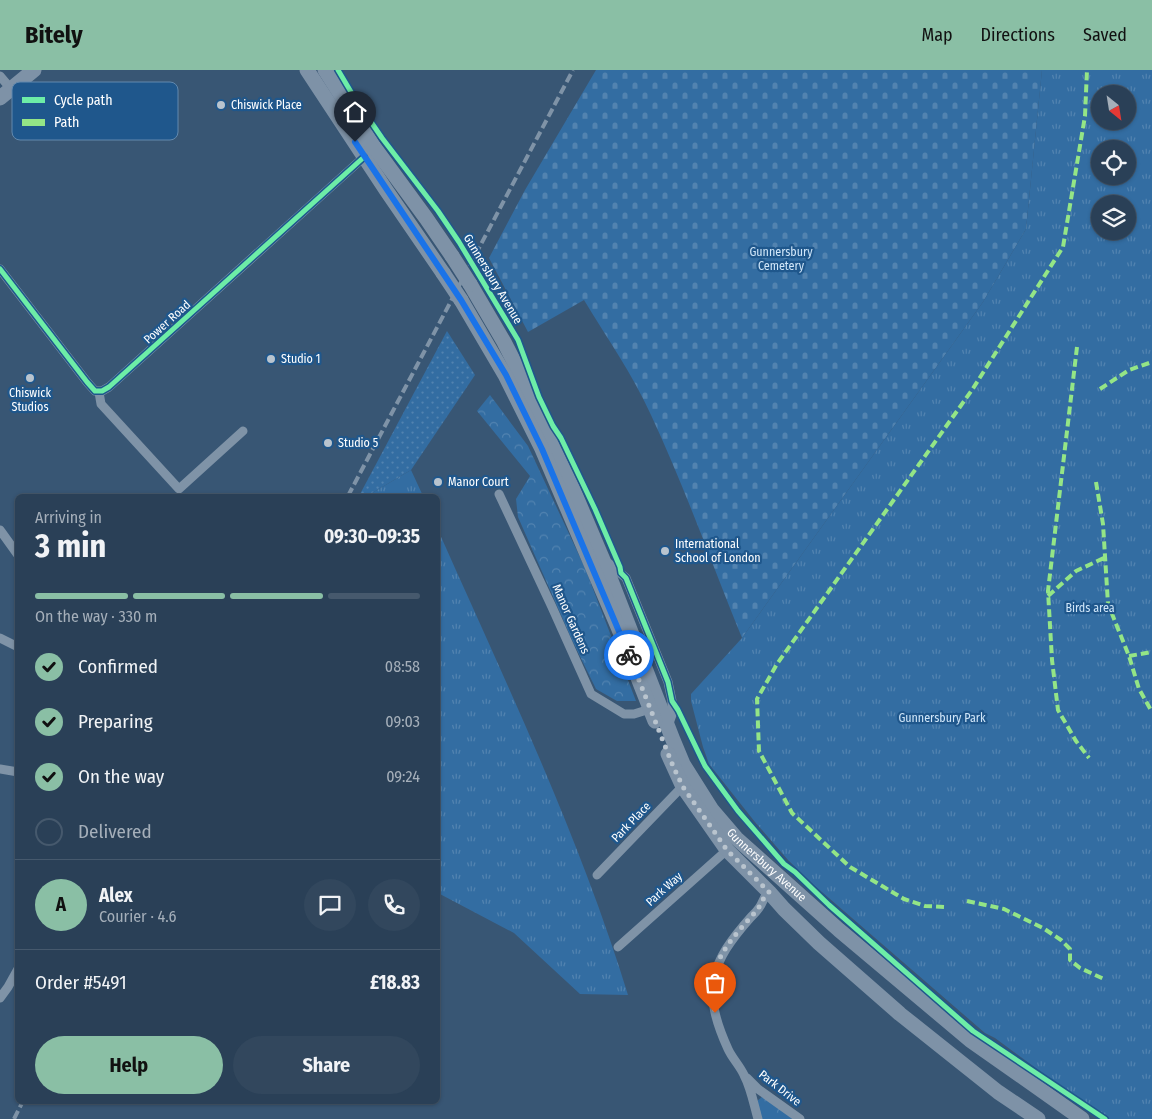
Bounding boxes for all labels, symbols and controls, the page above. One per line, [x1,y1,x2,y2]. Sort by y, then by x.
text: Bitely [25,21,83,49]
text: Map [921,24,953,46]
text: Directions [981,24,1055,46]
text: Saved [1083,24,1127,46]
legend [12,82,178,140]
north arrow [1091,85,1136,130]
map controls [1091,85,1136,240]
pin [334,91,376,142]
text: Cycle path [54,92,113,109]
place label: Chiswick Place [231,98,302,112]
icon: home [341,98,369,126]
marker: Chiswick Place [215,99,227,111]
text: Path [54,114,79,131]
button: locate [1091,140,1136,185]
button: layers [1091,195,1136,240]
street label: Gunnersbury Avenue [461,232,525,326]
park label: Gunnersbury Cemetery [749,245,813,273]
street label: Power Road [141,297,193,347]
place label: Studio 1 [281,352,320,366]
marker: Studio 1 [265,353,277,365]
marker: Chiswick Studios [24,372,36,384]
place label: Chiswick Studios [9,386,51,414]
place label: Studio 5 [338,436,379,450]
marker: Studio 5 [322,437,334,449]
place label: Manor Court [448,475,509,489]
marker: Manor Court [432,476,444,488]
text: Arriving in [35,508,102,527]
text: 09:30–09:35 [324,525,420,548]
text: 3 min [35,527,106,565]
place label: International School of London [675,537,761,565]
marker: International School of London [659,545,671,557]
street label: Manor Gardens [549,582,593,656]
park label: Birds area [1065,601,1115,615]
text: On the way · 330 m [35,607,157,626]
courier [604,630,654,680]
icon: bike [615,641,643,669]
icon: check [35,653,63,681]
text: Confirmed [78,655,158,678]
text: 08:58 [385,657,420,676]
icon: check [35,708,63,736]
text: Preparing [78,710,153,733]
park label: Gunnersbury Park [898,711,986,725]
text: 09:03 [385,712,420,731]
icon: check [35,763,63,791]
text: On the way [78,765,164,788]
text: 09:24 [386,767,420,786]
street label: Park Place [609,799,653,845]
text: Delivered [78,820,152,843]
street label: Gunnersbury Avenue [724,826,809,904]
street label: Park Way [643,869,685,909]
button: chat [304,879,356,931]
button: phone [368,879,420,931]
text: Alex [99,884,133,907]
text: A [56,893,66,916]
text: Courier · 4.6 [99,907,177,926]
pin [694,962,736,1013]
icon: bag [701,969,729,997]
text: Order #5491 [35,971,127,994]
text: £18.83 [370,971,420,994]
button: Help [35,1036,223,1094]
button: Share [233,1036,420,1094]
street label: Park Drive [756,1067,804,1109]

